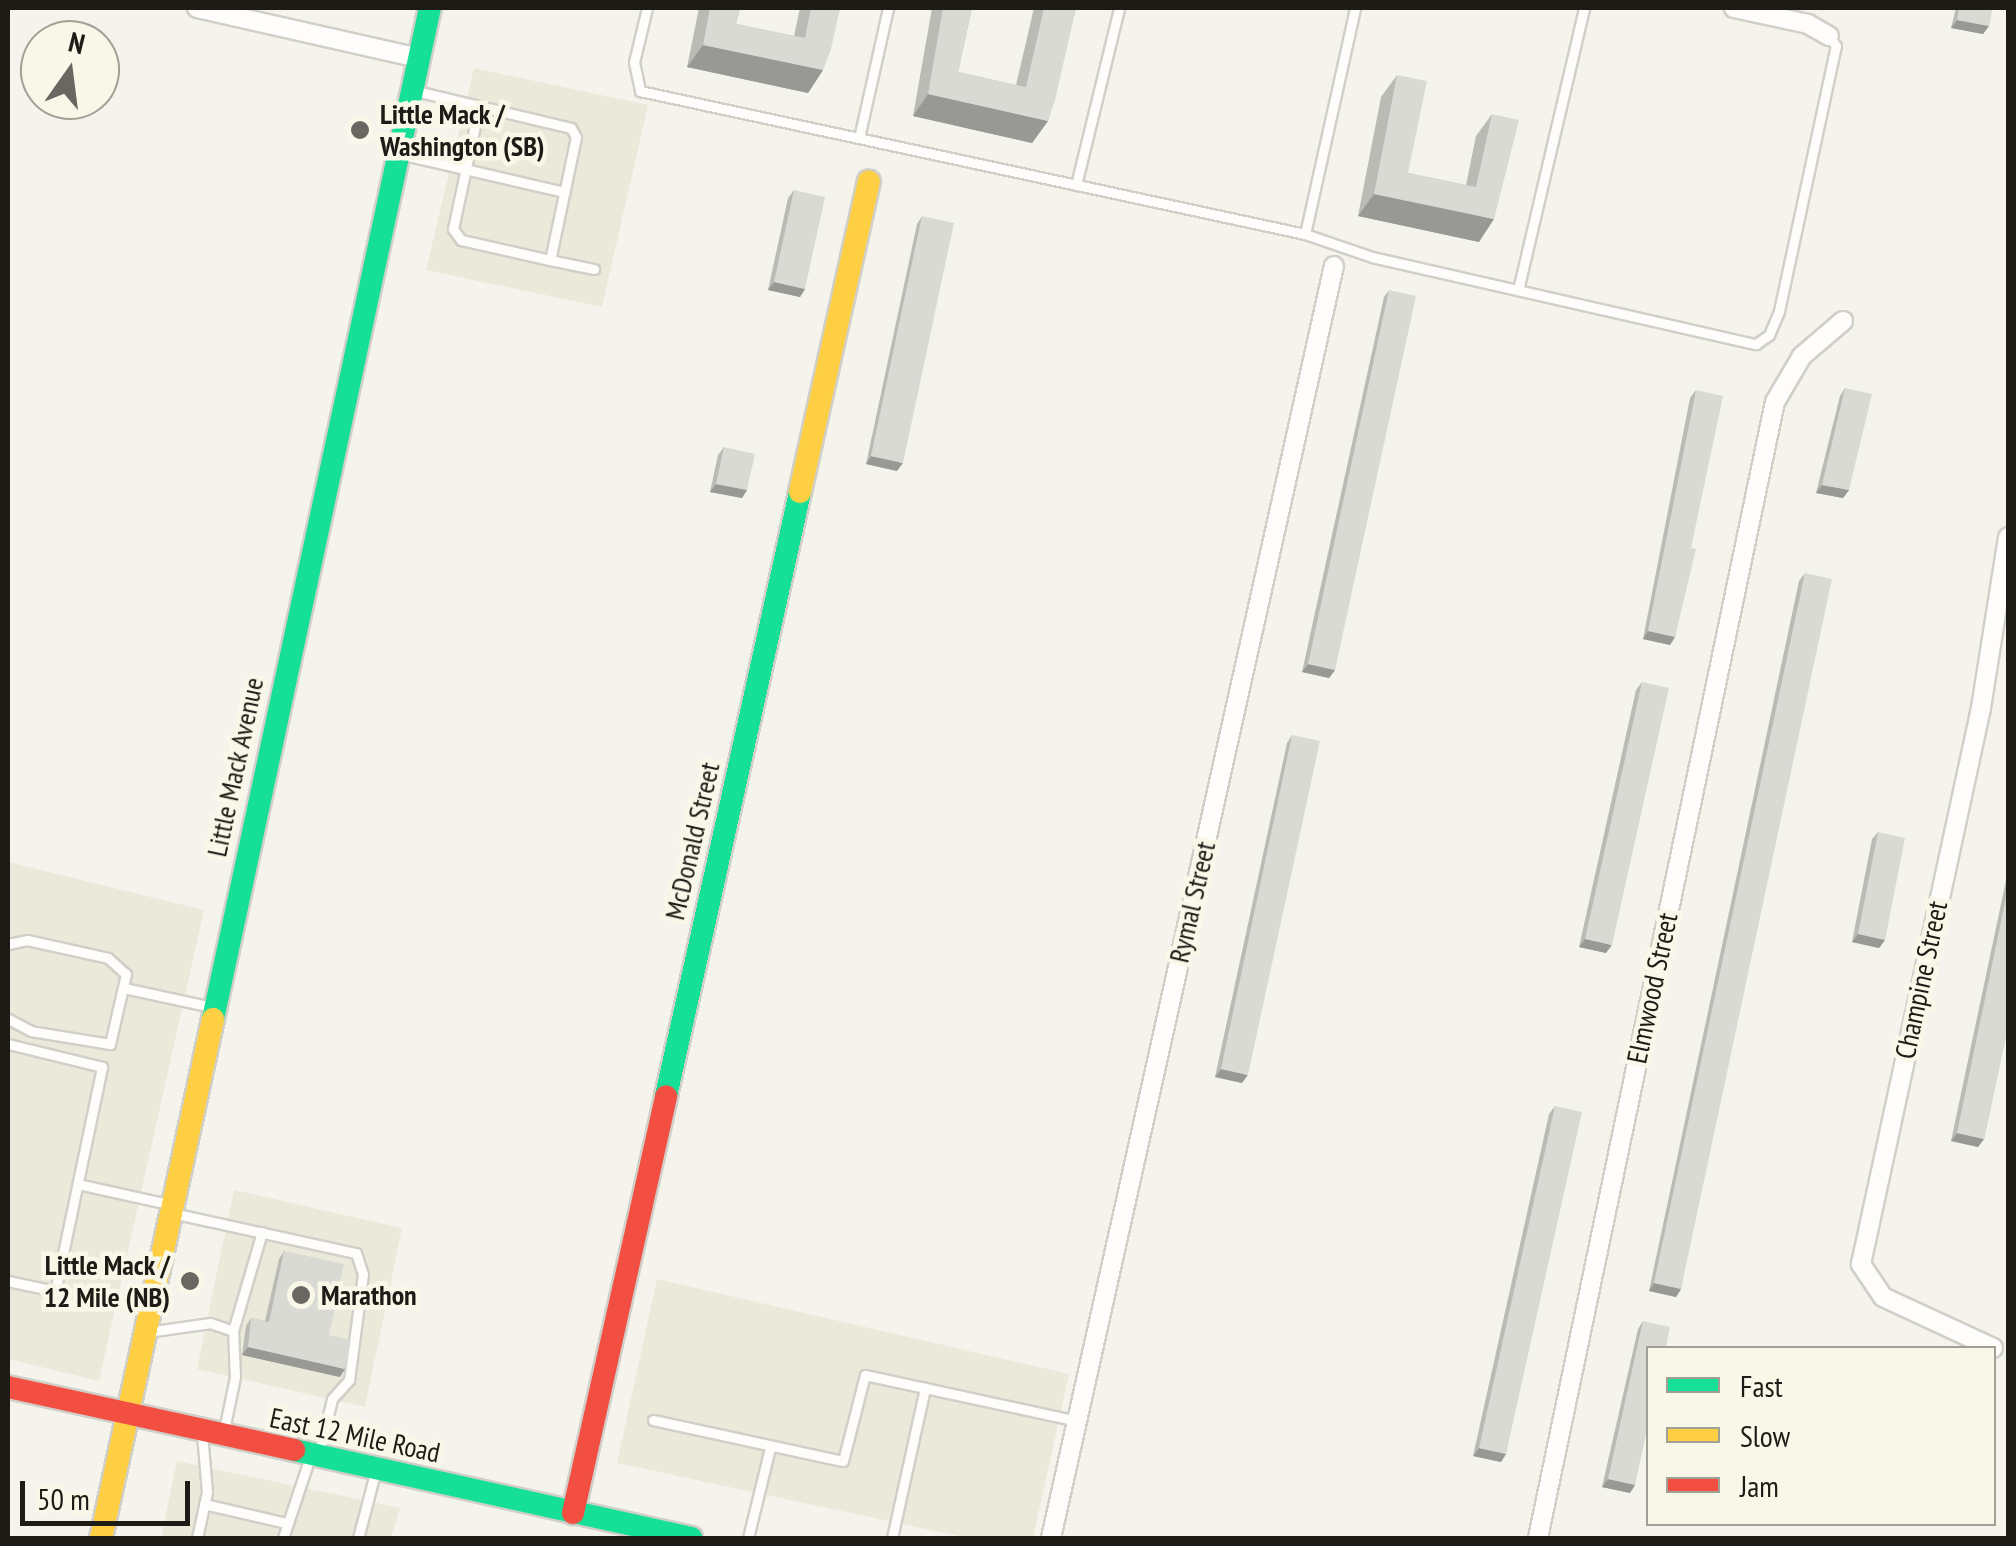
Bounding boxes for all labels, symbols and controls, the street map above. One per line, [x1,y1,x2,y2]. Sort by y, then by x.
north arrow [20,20,120,120]
text: N [65,23,89,62]
place label: Little Mack / Washington (SB) [380,97,545,163]
marker: Little Mack / Washington (SB) [349,119,371,141]
street label: Little Mack Avenue [199,674,271,860]
street label: McDonald Street [658,759,726,923]
street label: Rymal Street [1162,838,1222,966]
street label: Champine Street [1888,898,1954,1062]
street label: Elmwood Street [1620,910,1684,1066]
place label: Little Mack / 12 Mile (NB) [44,1248,170,1314]
marker: Little Mack / 12 Mile (NB) [179,1270,201,1292]
place label: Marathon [321,1278,417,1312]
marker: Marathon [290,1284,312,1306]
legend [1646,1346,1996,1526]
text: Fast [1740,1366,1783,1405]
street label: East 12 Mile Road [267,1401,443,1469]
text: Slow [1740,1416,1790,1455]
scale bar [25,1461,195,1523]
text: Jam [1740,1466,1779,1505]
text: 50 m [37,1479,90,1518]

